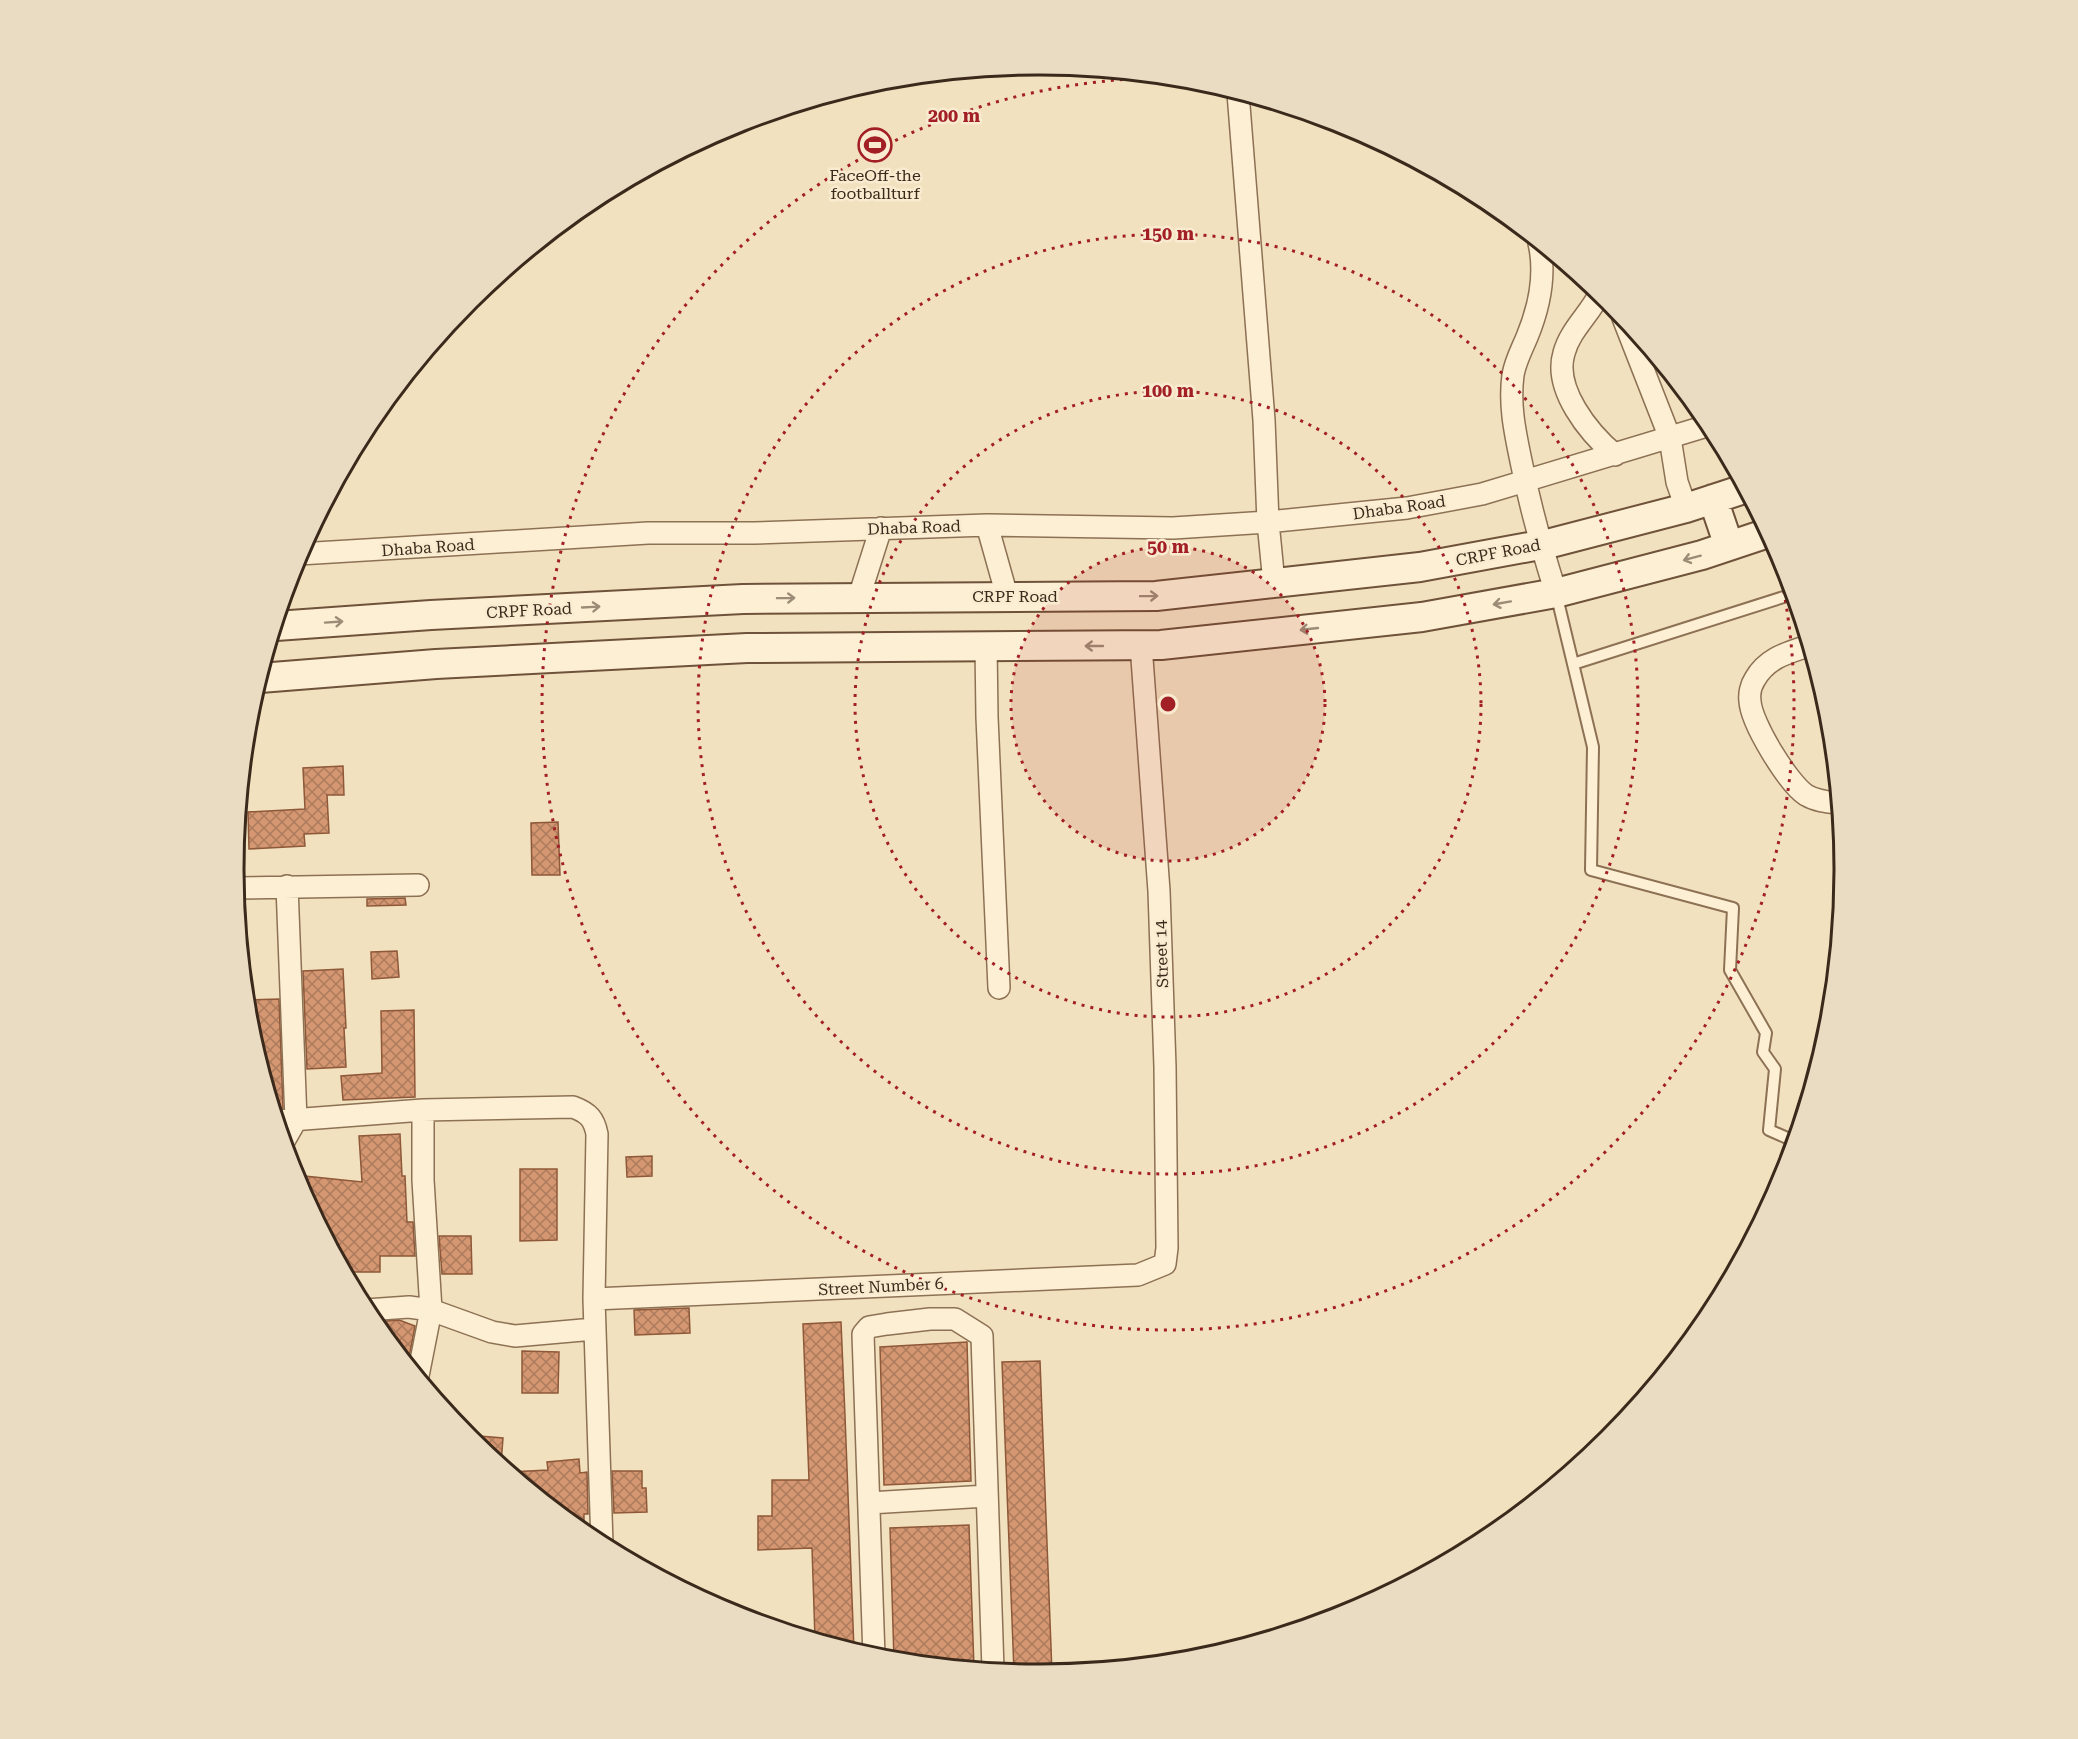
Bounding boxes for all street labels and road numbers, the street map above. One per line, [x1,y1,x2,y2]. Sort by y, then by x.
street label: Dhaba Road [1351,492,1447,523]
street label: Dhaba Road [867,516,961,539]
street label: Dhaba Road [381,535,475,560]
street label: CRPF Road [1454,535,1542,570]
street label: CRPF Road [972,587,1058,606]
street label: CRPF Road [486,599,572,622]
street label: Street 14 [1151,920,1172,988]
street label: Street Number 6 [818,1274,944,1299]

